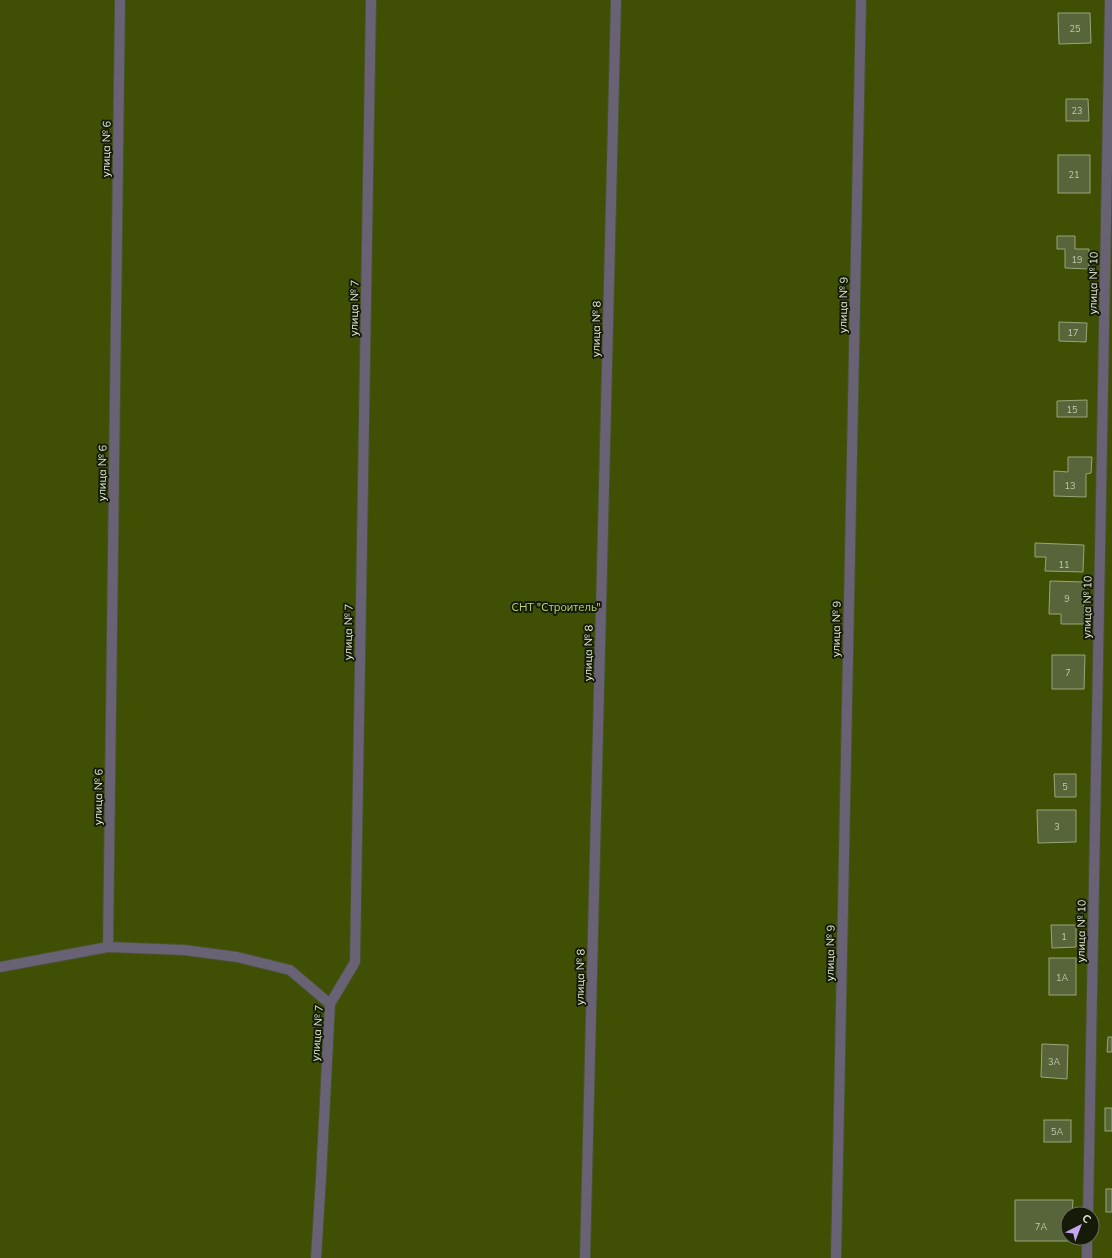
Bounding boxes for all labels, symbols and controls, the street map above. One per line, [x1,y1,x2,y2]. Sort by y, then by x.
house number: 25 [1070,23,1081,34]
house number: 23 [1072,105,1082,116]
street label: улица № 6 [99,120,113,177]
house number: 21 [1069,169,1079,180]
street label: улица № 10 [1085,251,1101,315]
house number: 19 [1072,254,1082,265]
street label: улица № 9 [836,277,850,333]
street label: улица № 7 [347,280,361,336]
street label: улица № 8 [589,300,603,357]
house number: 17 [1068,327,1078,338]
house number: 15 [1067,404,1078,415]
street label: улица № 6 [95,444,109,501]
house number: 13 [1065,480,1075,491]
house number: 11 [1059,559,1069,570]
street label: улица № 10 [1079,575,1095,639]
house number: 9 [1064,593,1070,604]
park label: СНТ "Строитель" [511,600,601,614]
street label: улица № 9 [829,601,843,657]
street label: улица № 7 [341,604,355,660]
street label: улица № 8 [581,624,595,681]
house number: 7 [1065,667,1071,678]
street label: улица № 6 [91,768,105,825]
house number: 5 [1062,781,1068,792]
house number: 3 [1054,821,1060,832]
street label: улица № 10 [1073,899,1089,963]
street label: улица № 9 [823,925,837,981]
house number: 1 [1061,931,1067,942]
street label: улица № 8 [573,948,587,1005]
house number: 1А [1056,972,1068,983]
street label: улица № 7 [308,1004,326,1062]
house number: 3А [1048,1056,1060,1067]
house number: 5А [1051,1126,1063,1137]
north arrow [1060,1206,1100,1246]
text: С [1079,1211,1095,1227]
house number: 7А [1035,1221,1047,1232]

